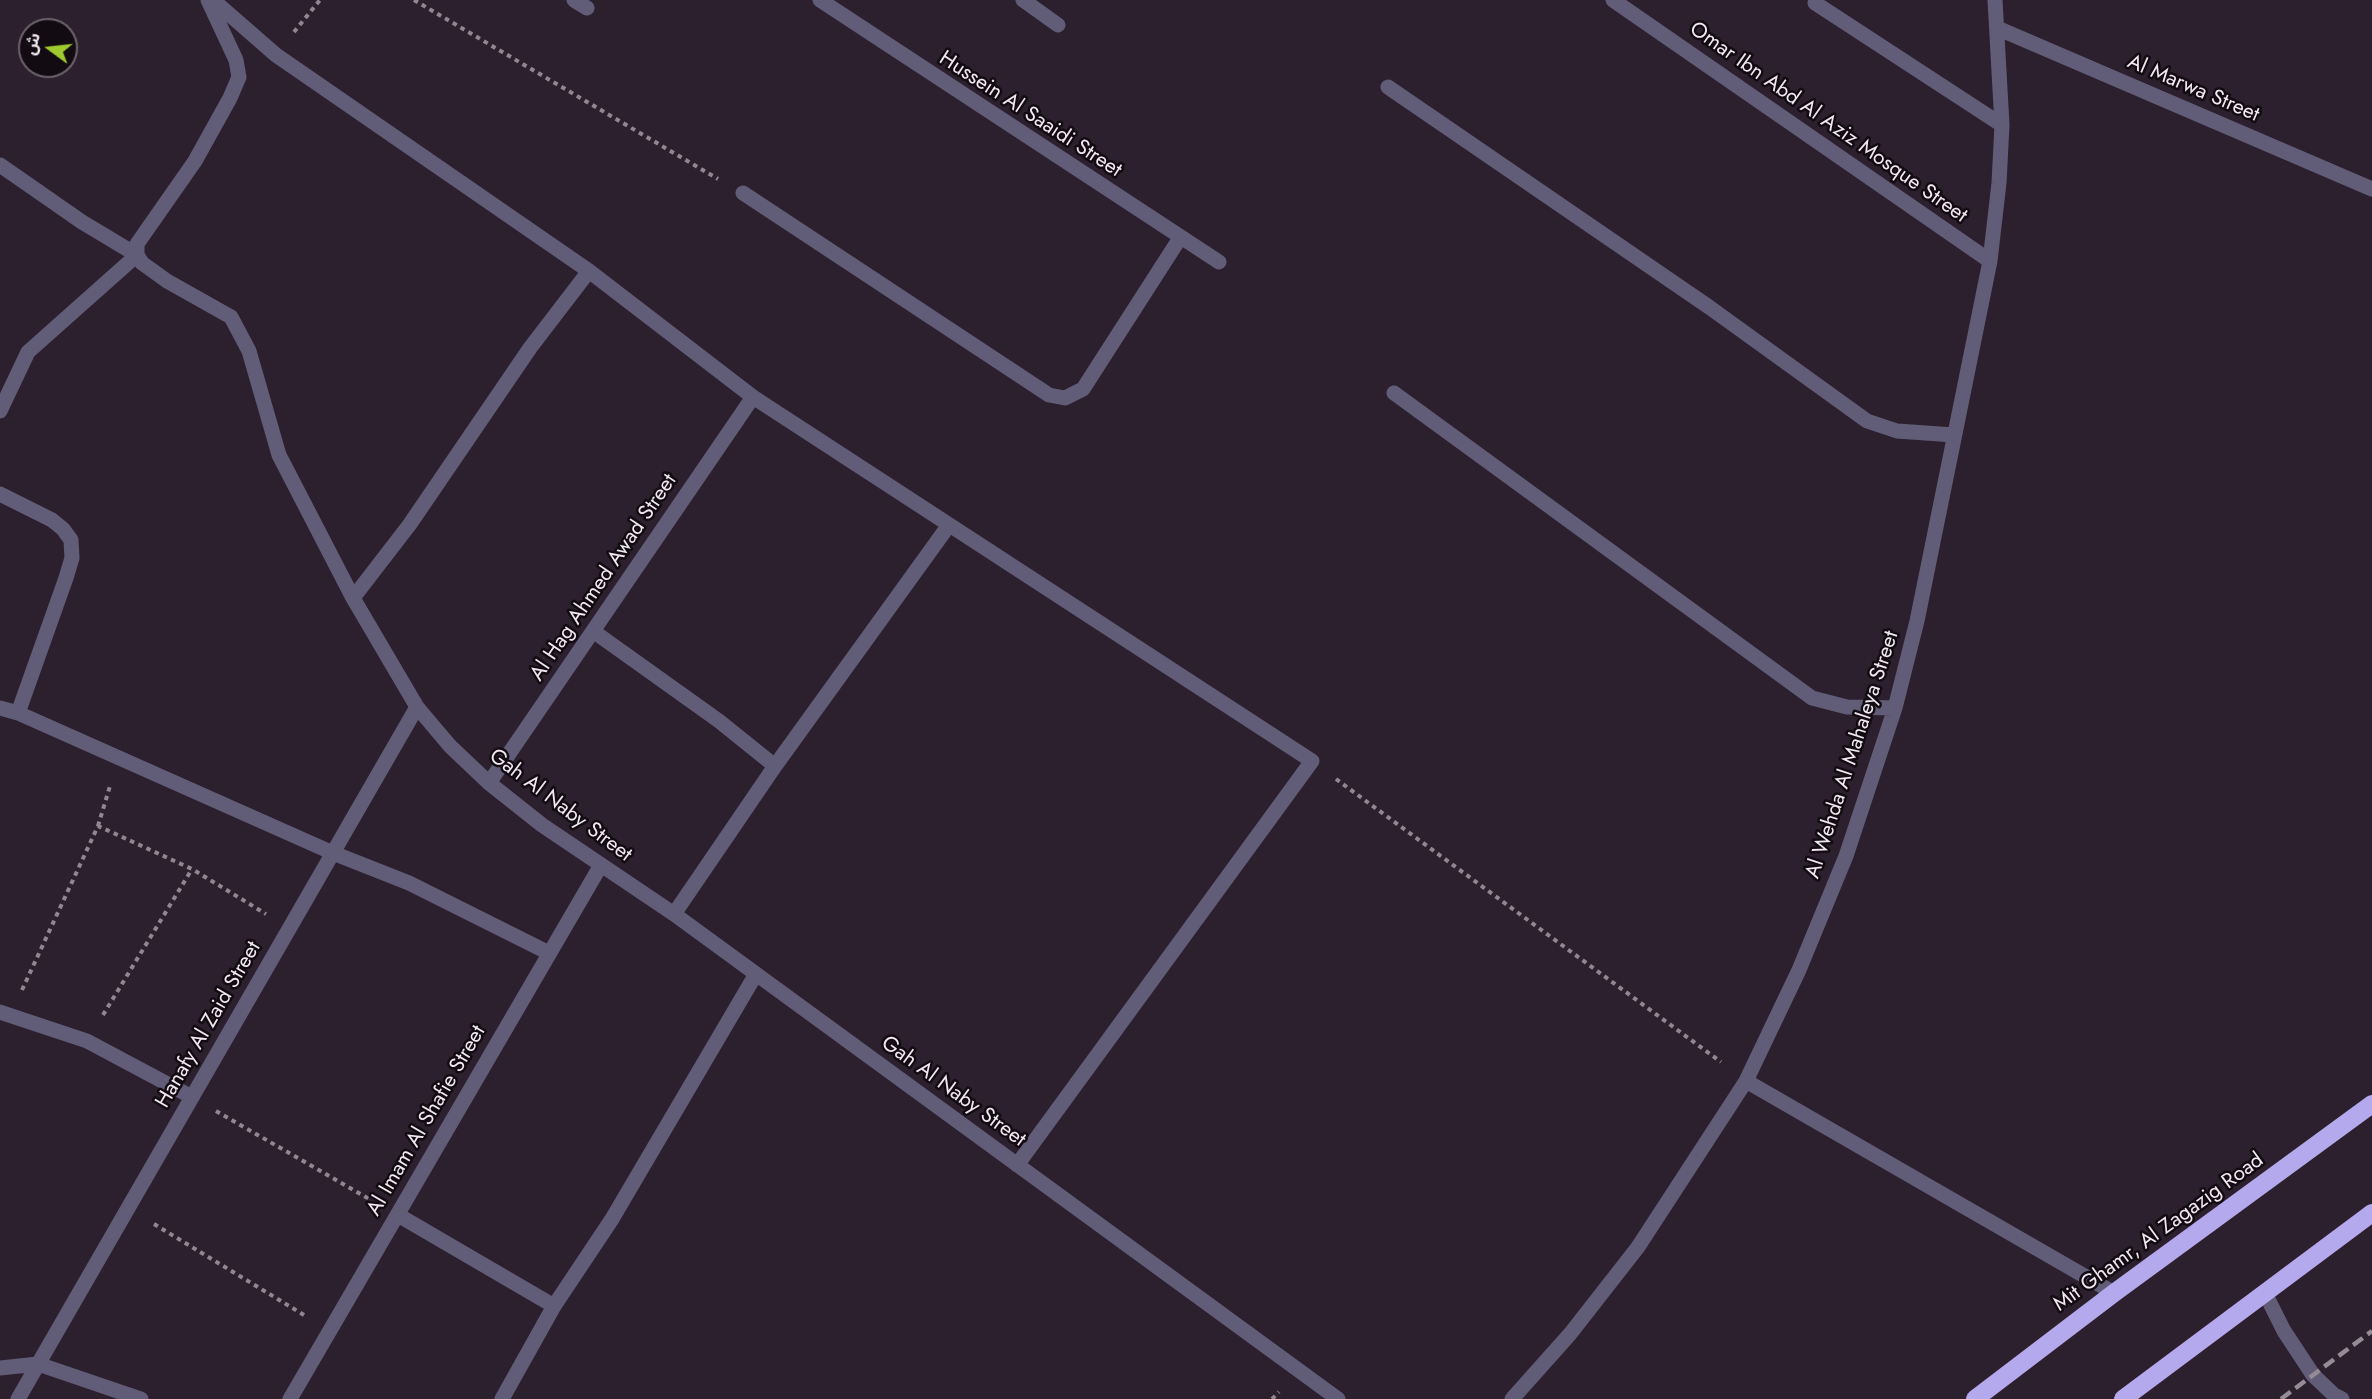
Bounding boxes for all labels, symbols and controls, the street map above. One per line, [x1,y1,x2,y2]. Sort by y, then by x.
street label: Omar Ibn Abd Al Aziz Mosque Street [1684,17,1972,229]
north arrow [18,18,78,78]
text: ش [18,30,46,57]
street label: Hussein Al Saaidi Street [934,47,1126,183]
street label: Al Marwa Street [2123,50,2263,128]
street label: Al Hag Ahmed Awad Street [525,470,683,686]
street label: Al Wehda Al Mahaleya Street [1801,628,1905,882]
street label: Gah Al Naby Street [484,744,636,868]
street label: Hanafy Al Zaid Street [151,937,267,1113]
street label: Al Imam Al Shafie Street [362,1021,492,1221]
street label: Gah Al Naby Street [876,1031,1030,1153]
street label: Mit Ghamr, Al Zagazig Road [2049,1148,2269,1318]

